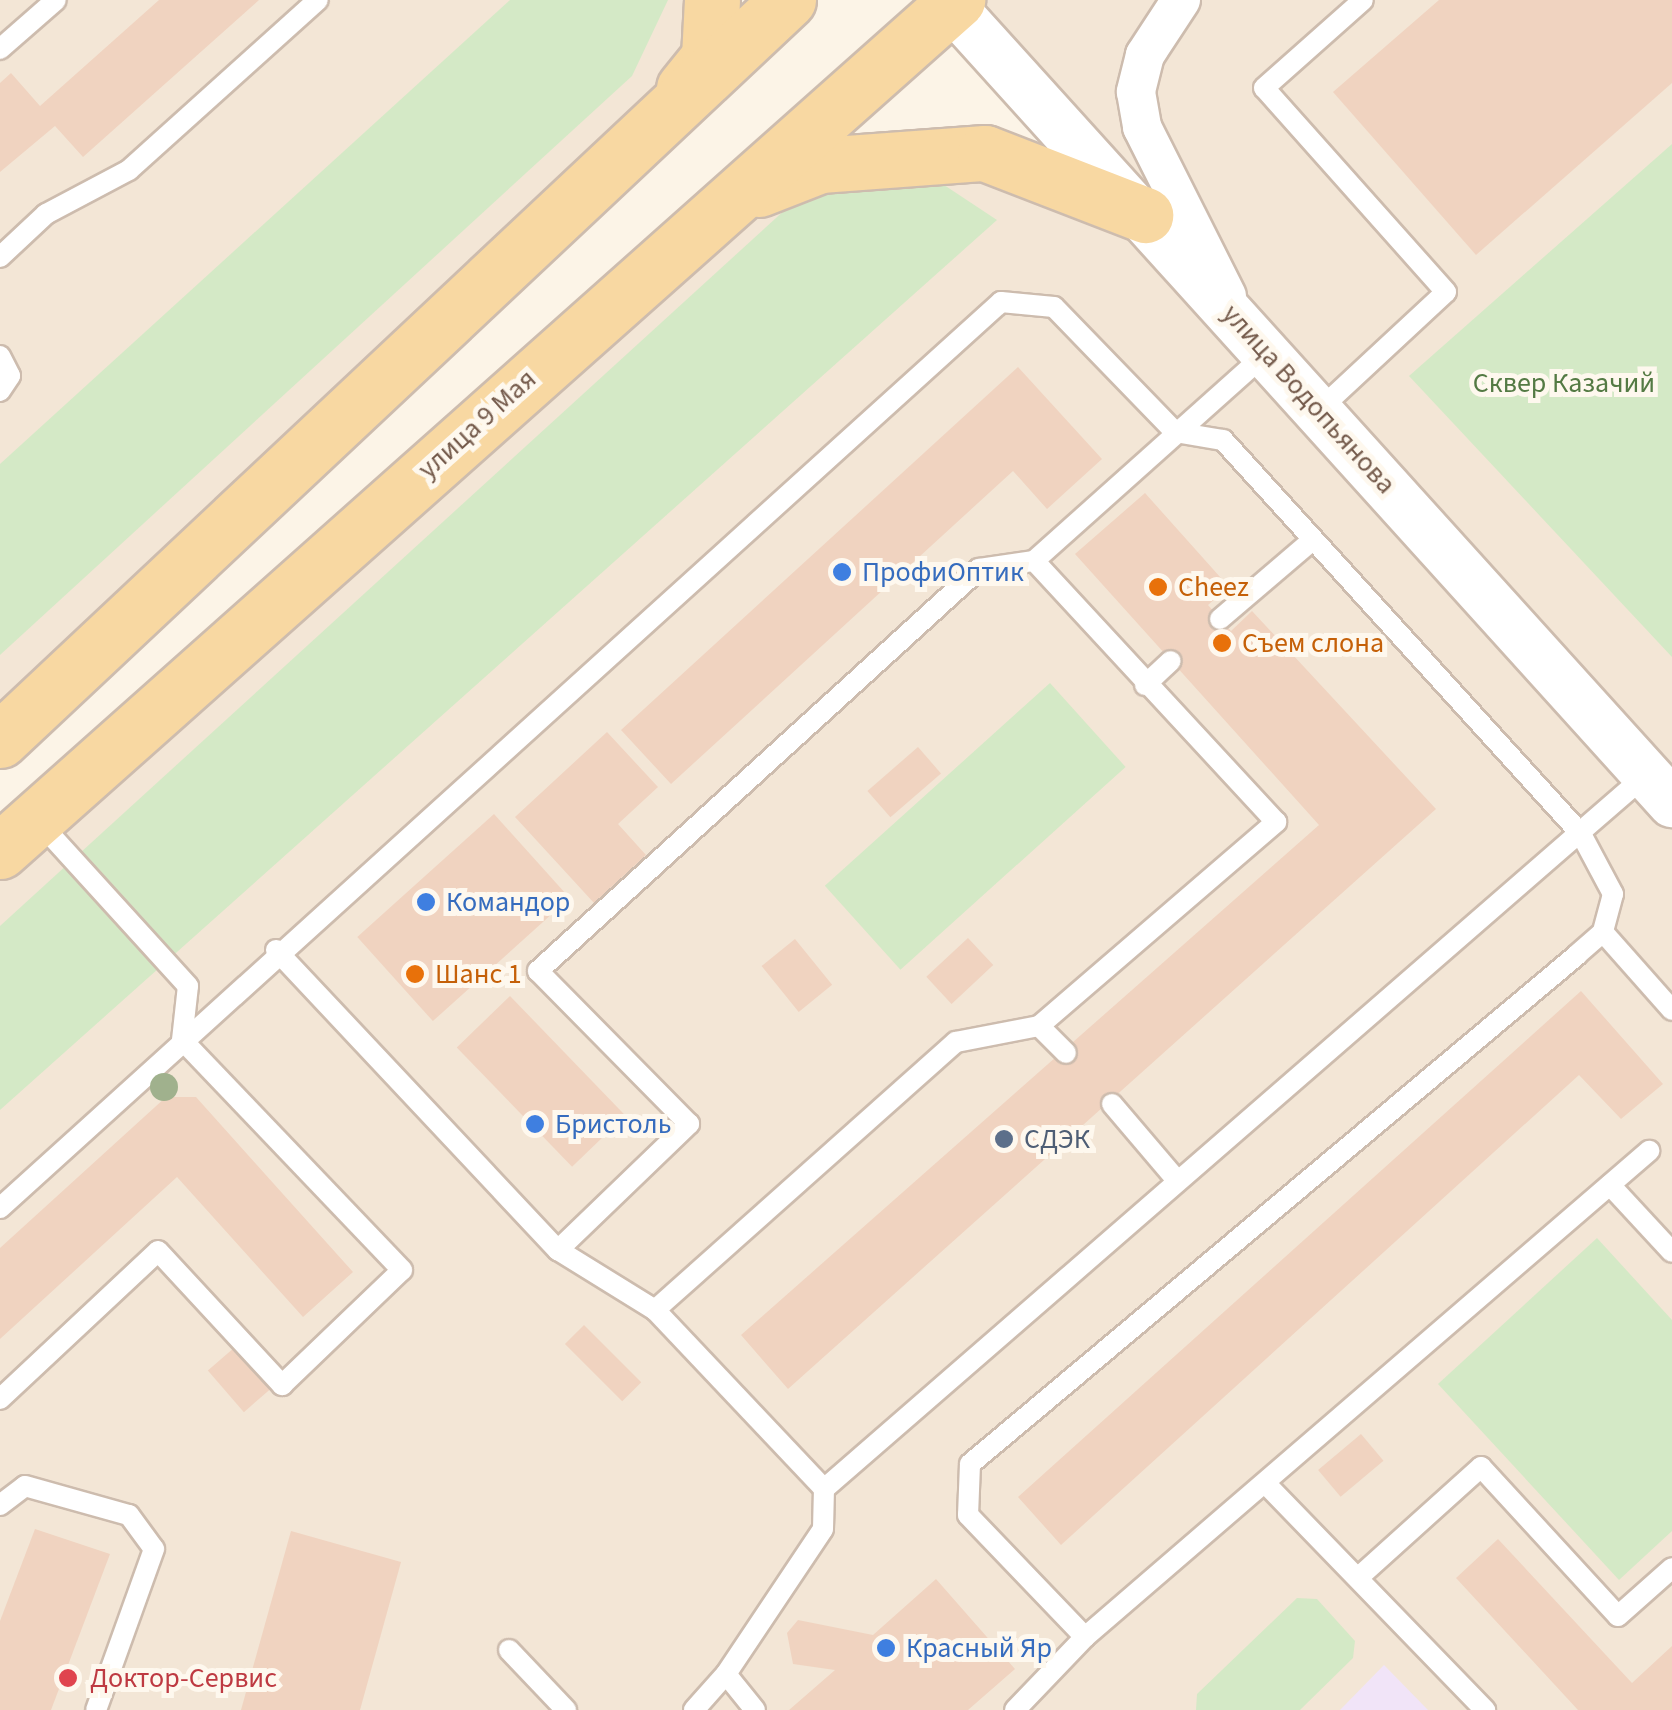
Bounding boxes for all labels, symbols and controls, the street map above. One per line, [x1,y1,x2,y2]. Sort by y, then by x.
street label: улица Водопьянова [1215,297,1403,501]
street label: улица 9 Мая [411,362,543,486]
park label: Сквер Казачий [1473,366,1655,400]
place label: ПрофиОптик [862,555,1024,589]
marker: ПрофиОптик [831,561,853,583]
place label: Cheez [1178,570,1249,604]
marker: Cheez [1147,576,1169,598]
place label: Съем слона [1242,626,1384,660]
marker: Съем слона [1211,632,1233,654]
place label: Командор [446,885,570,919]
marker: Командор [415,891,437,913]
place label: Шанс 1 [435,957,522,991]
marker: Шанс 1 [404,963,426,985]
place label: Бристоль [555,1107,671,1141]
marker: Бристоль [524,1113,546,1135]
place label: СДЭК [1024,1122,1090,1156]
marker: СДЭК [993,1128,1015,1150]
place label: Красный Яр [906,1631,1052,1665]
marker: Красный Яр [875,1637,897,1659]
place label: Доктор-Сервис [90,1661,277,1695]
marker: Доктор-Сервис [55,1665,81,1691]

